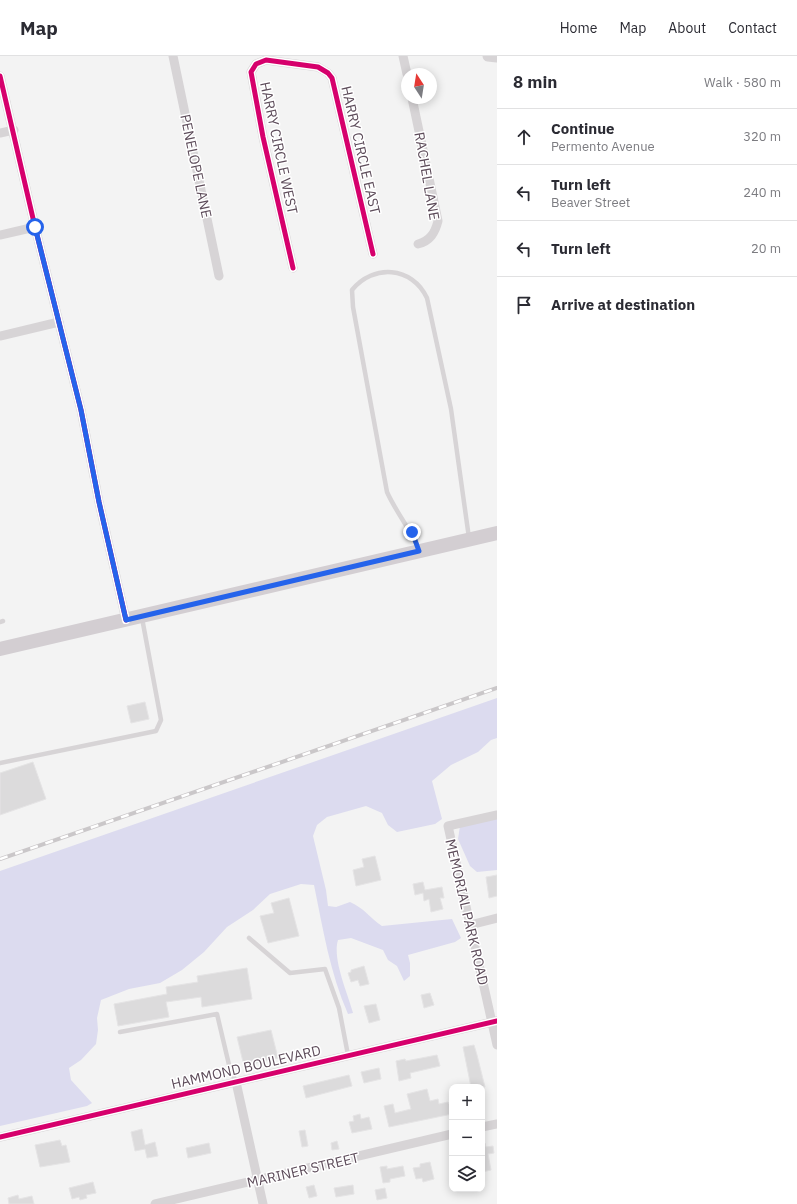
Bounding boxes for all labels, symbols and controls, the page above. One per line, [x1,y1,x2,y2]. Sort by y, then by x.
text: Map [20,16,58,40]
text: Home [560,19,597,37]
text: Map [619,19,646,37]
text: About [668,19,706,37]
text: Contact [728,19,777,37]
north arrow [401,68,437,104]
text: 8 min [513,71,557,93]
text: Walk · 580 m [704,74,781,91]
street label: HARRY CIRCLE WEST [256,80,302,216]
street label: HARRY CIRCLE EAST [337,84,385,216]
street label: PENELOPE LANE [176,113,216,219]
text: Continue [551,119,615,138]
icon: ahead [513,126,535,148]
text: 320 m [743,128,781,145]
street label: RACHEL LANE [410,131,444,221]
text: Permento Avenue [551,138,655,155]
text: Turn left [551,175,611,194]
icon: left [513,182,535,204]
text: 240 m [743,184,781,201]
text: Beaver Street [551,194,630,211]
route start [26,218,44,236]
icon: left [513,238,535,260]
text: Turn left [551,239,611,258]
text: 20 m [751,240,781,257]
icon: arrive [513,294,535,316]
text: Arrive at destination [551,295,695,314]
route end [403,523,421,541]
street label: MEMORIAL PARK ROAD [441,837,493,987]
street label: HAMMOND BOULEVARD [169,1041,323,1093]
map controls [449,1084,485,1192]
button: + [449,1084,485,1120]
button: − [449,1120,485,1156]
street label: MARINER STREET [245,1148,361,1192]
button: layers [449,1156,485,1192]

